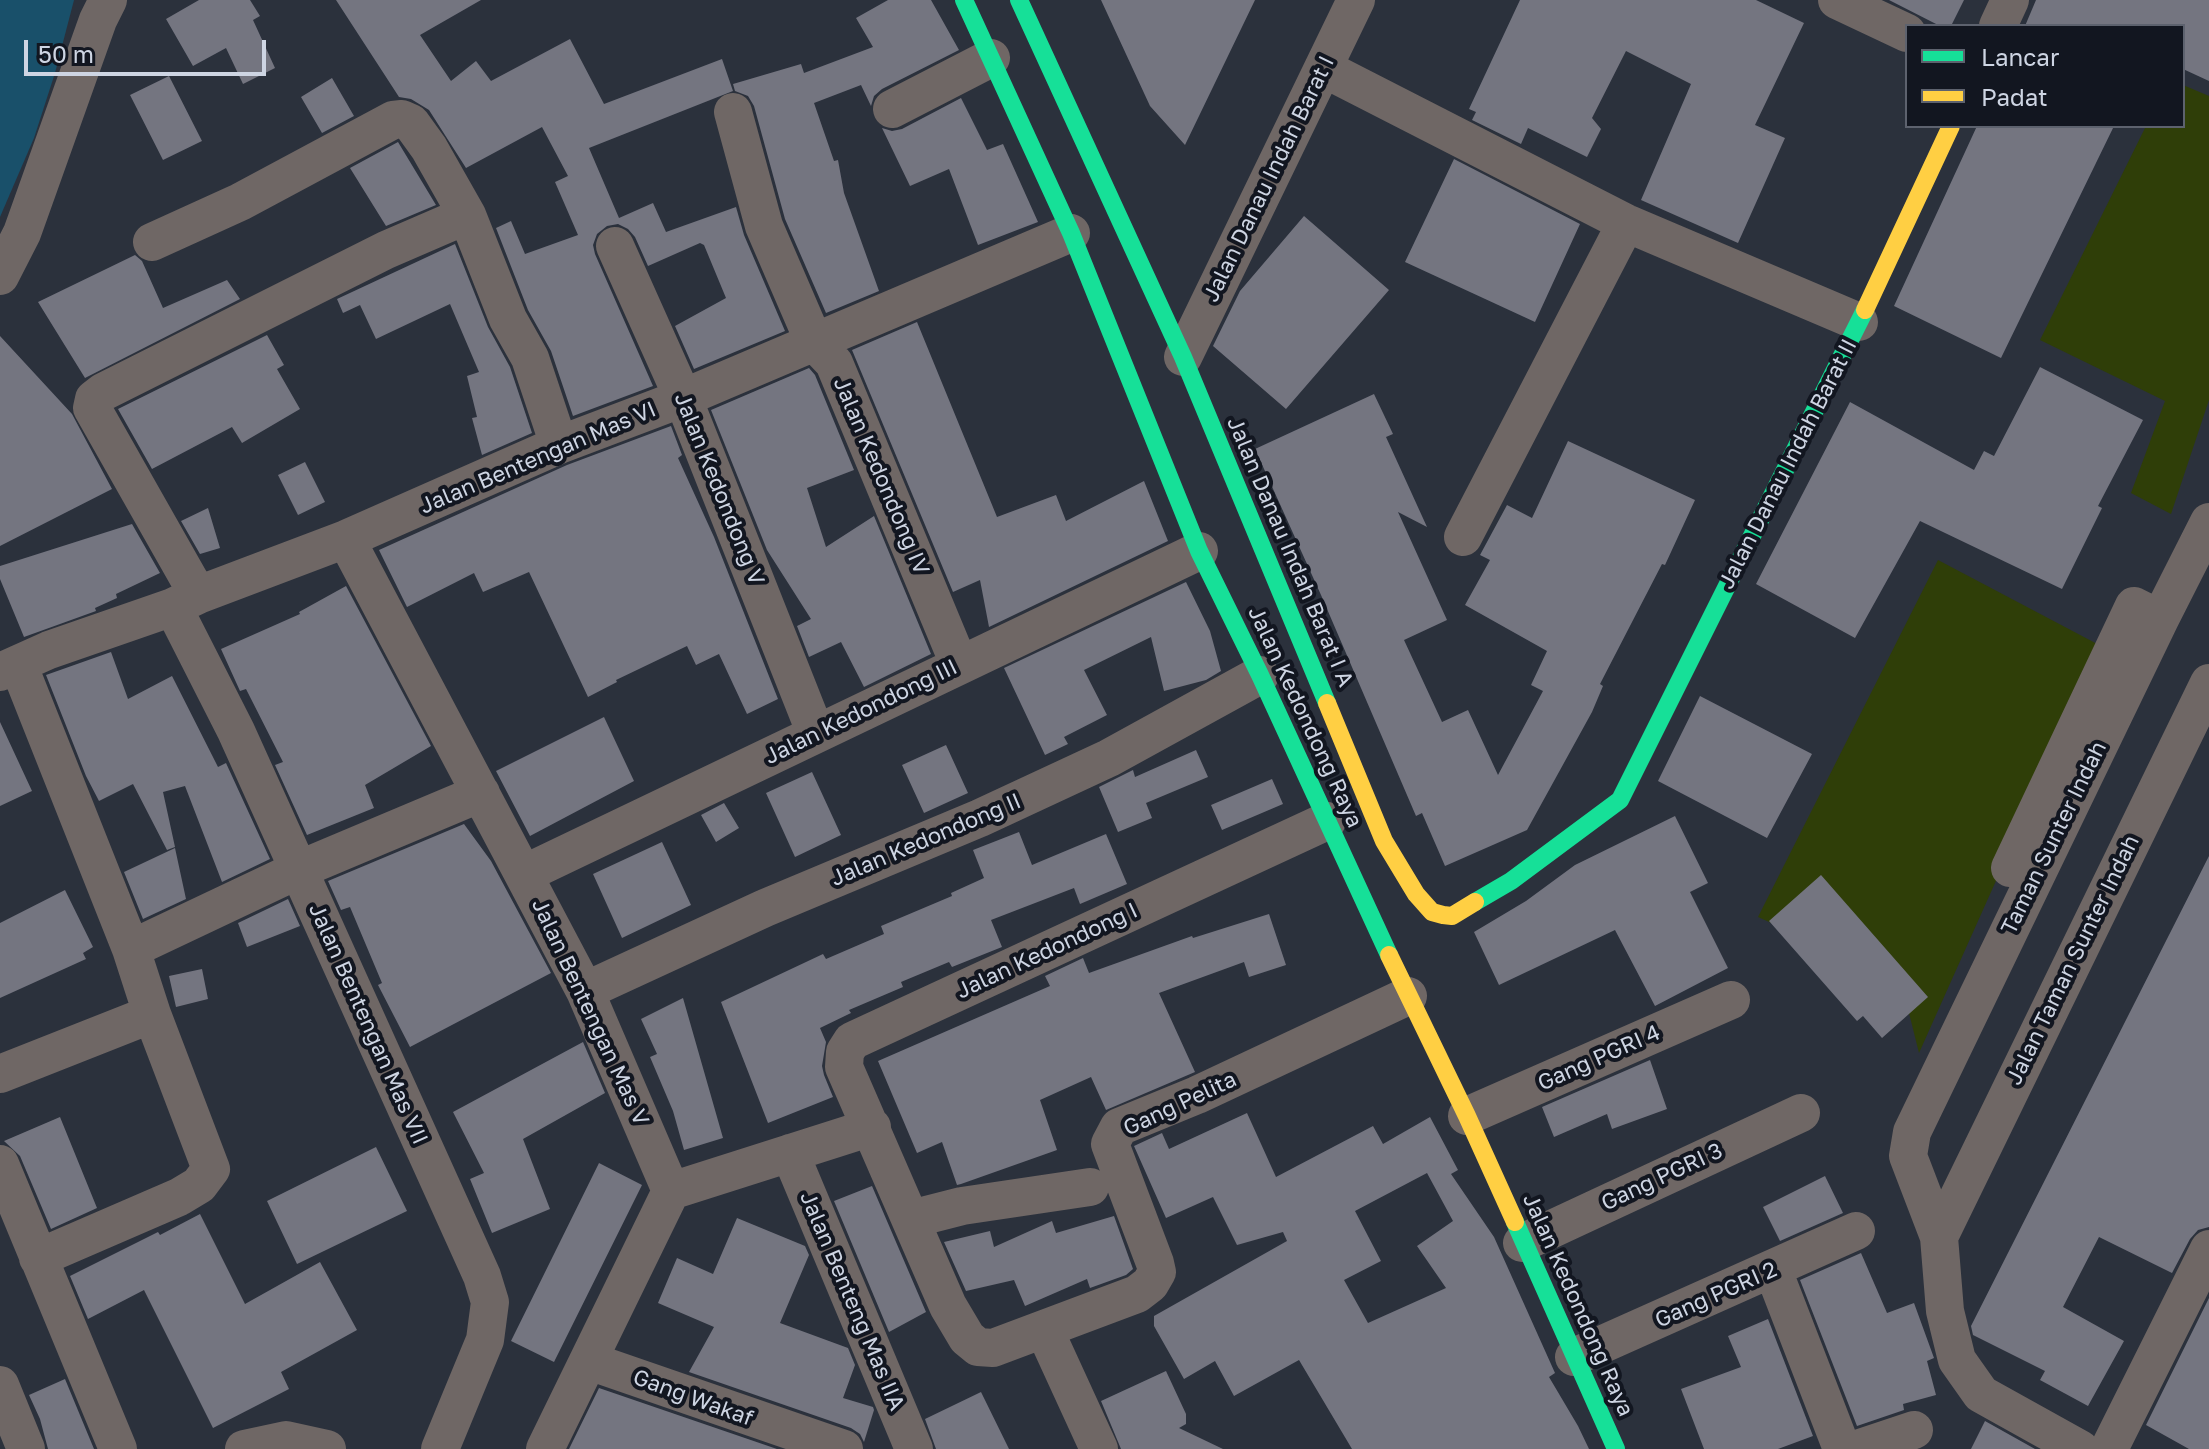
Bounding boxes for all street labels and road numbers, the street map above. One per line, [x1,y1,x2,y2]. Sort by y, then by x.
street label: Jalan Danau Indah Barat I [1198,52,1340,306]
street label: Jalan Danau Indah Barat II [1713,335,1863,593]
street label: Jalan Kedondong IV [827,373,935,579]
street label: Jalan Kedondong V [668,389,770,589]
street label: Jalan Bentengan Mas VI [416,396,660,520]
street label: Jalan Danau Indah Barat I A [1221,413,1359,691]
street label: Jalan Kedondong Raya [1242,602,1368,832]
street label: Jalan Kedondong III [760,654,962,770]
street label: Taman Sunter Indah [1996,737,2112,939]
street label: Jalan Kedondong II [827,788,1025,892]
street label: Jalan Taman Sunter Indah [2001,831,2145,1089]
street label: Jalan Bentengan Mas V [526,894,654,1130]
street label: Jalan Kedondong I [952,897,1142,1005]
street label: Jalan Bentengan Mas VII [303,899,433,1149]
street label: Gang PGRI 4 [1534,1019,1664,1097]
street label: Gang Pelita [1119,1066,1241,1142]
street label: Gang PGRI 3 [1597,1137,1727,1217]
street label: Jalan Benteng Mas IIA [794,1188,910,1414]
street label: Jalan Kedondong Raya [1517,1190,1639,1420]
street label: Gang PGRI 2 [1651,1256,1781,1334]
street label: Gang Wakaf [629,1364,757,1432]

